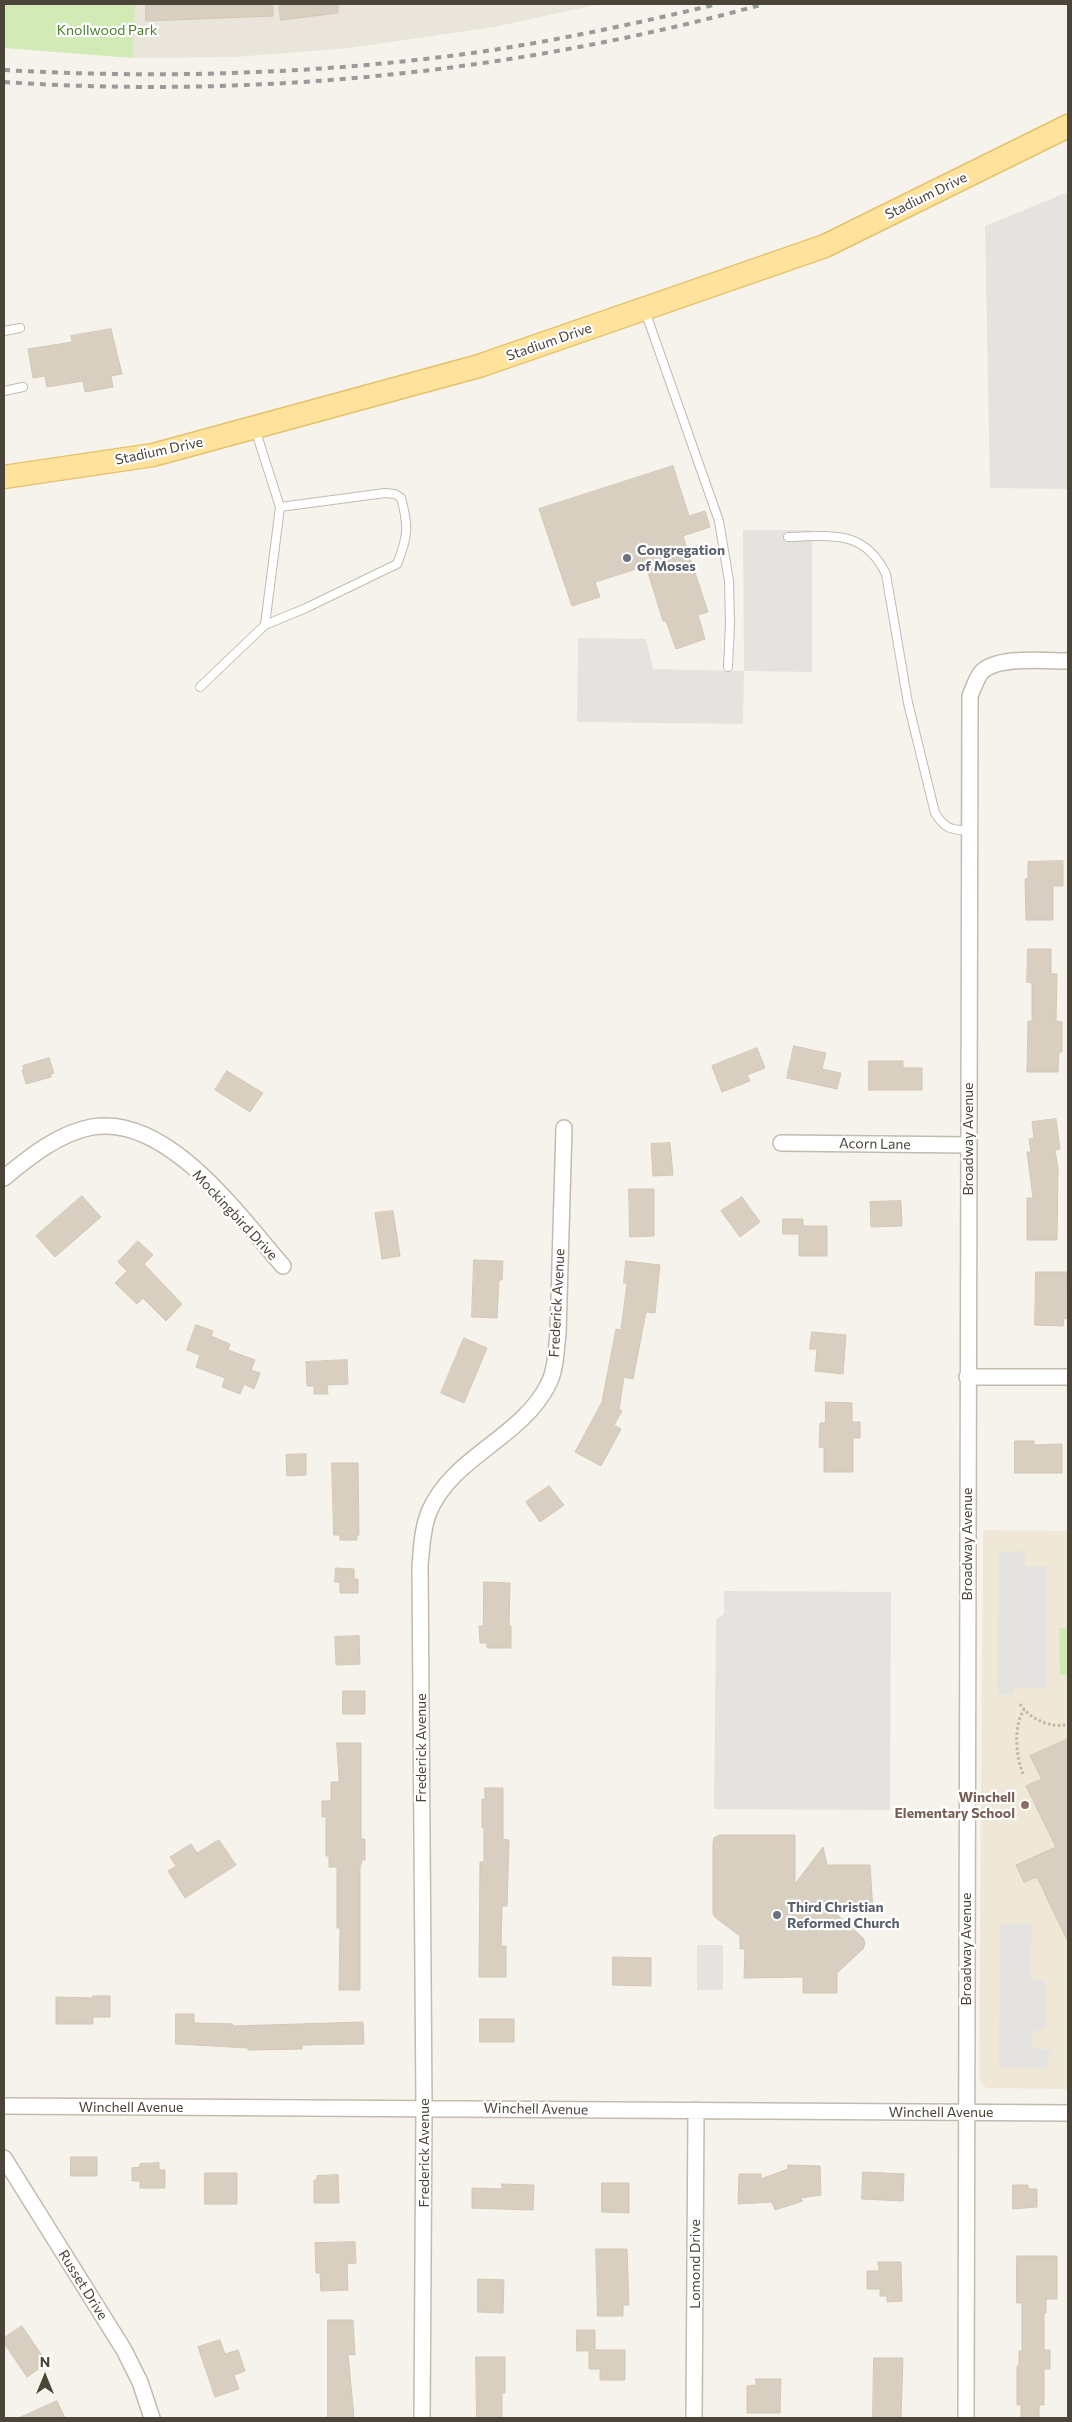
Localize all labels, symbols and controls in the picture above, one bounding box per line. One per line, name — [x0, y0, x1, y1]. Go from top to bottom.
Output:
park label: Knollwood Park — [57, 22, 157, 38]
street label: Stadium Drive — [882, 169, 970, 223]
street label: Stadium Drive — [504, 320, 594, 364]
street label: Stadium Drive — [114, 433, 204, 469]
place label: Congregation of Moses — [637, 542, 725, 574]
marker: Congregation of Moses — [621, 552, 633, 564]
street label: Broadway Avenue — [960, 1083, 976, 1195]
street label: Acorn Lane — [839, 1135, 911, 1153]
street label: Mockingbird Drive — [189, 1166, 281, 1264]
street label: Frederick Avenue — [546, 1248, 568, 1358]
street label: Broadway Avenue — [959, 1488, 975, 1600]
street label: Frederick Avenue — [413, 1693, 429, 1803]
place label: Winchell Elementary School — [895, 1789, 1015, 1821]
marker: Winchell Elementary School — [1019, 1799, 1031, 1811]
street label: Broadway Avenue — [958, 1893, 974, 2005]
place label: Third Christian Reformed Church — [787, 1899, 900, 1931]
marker: Third Christian Reformed Church — [771, 1909, 783, 1921]
street label: Frederick Avenue — [416, 2098, 432, 2208]
street label: Winchell Avenue — [79, 2099, 183, 2115]
street label: Winchell Avenue — [484, 2100, 588, 2118]
street label: Winchell Avenue — [889, 2104, 993, 2120]
street label: Lomond Drive — [687, 2219, 703, 2309]
street label: Russet Drive — [55, 2247, 111, 2323]
north arrow — [20, 2352, 70, 2402]
text: N — [40, 2353, 50, 2370]

